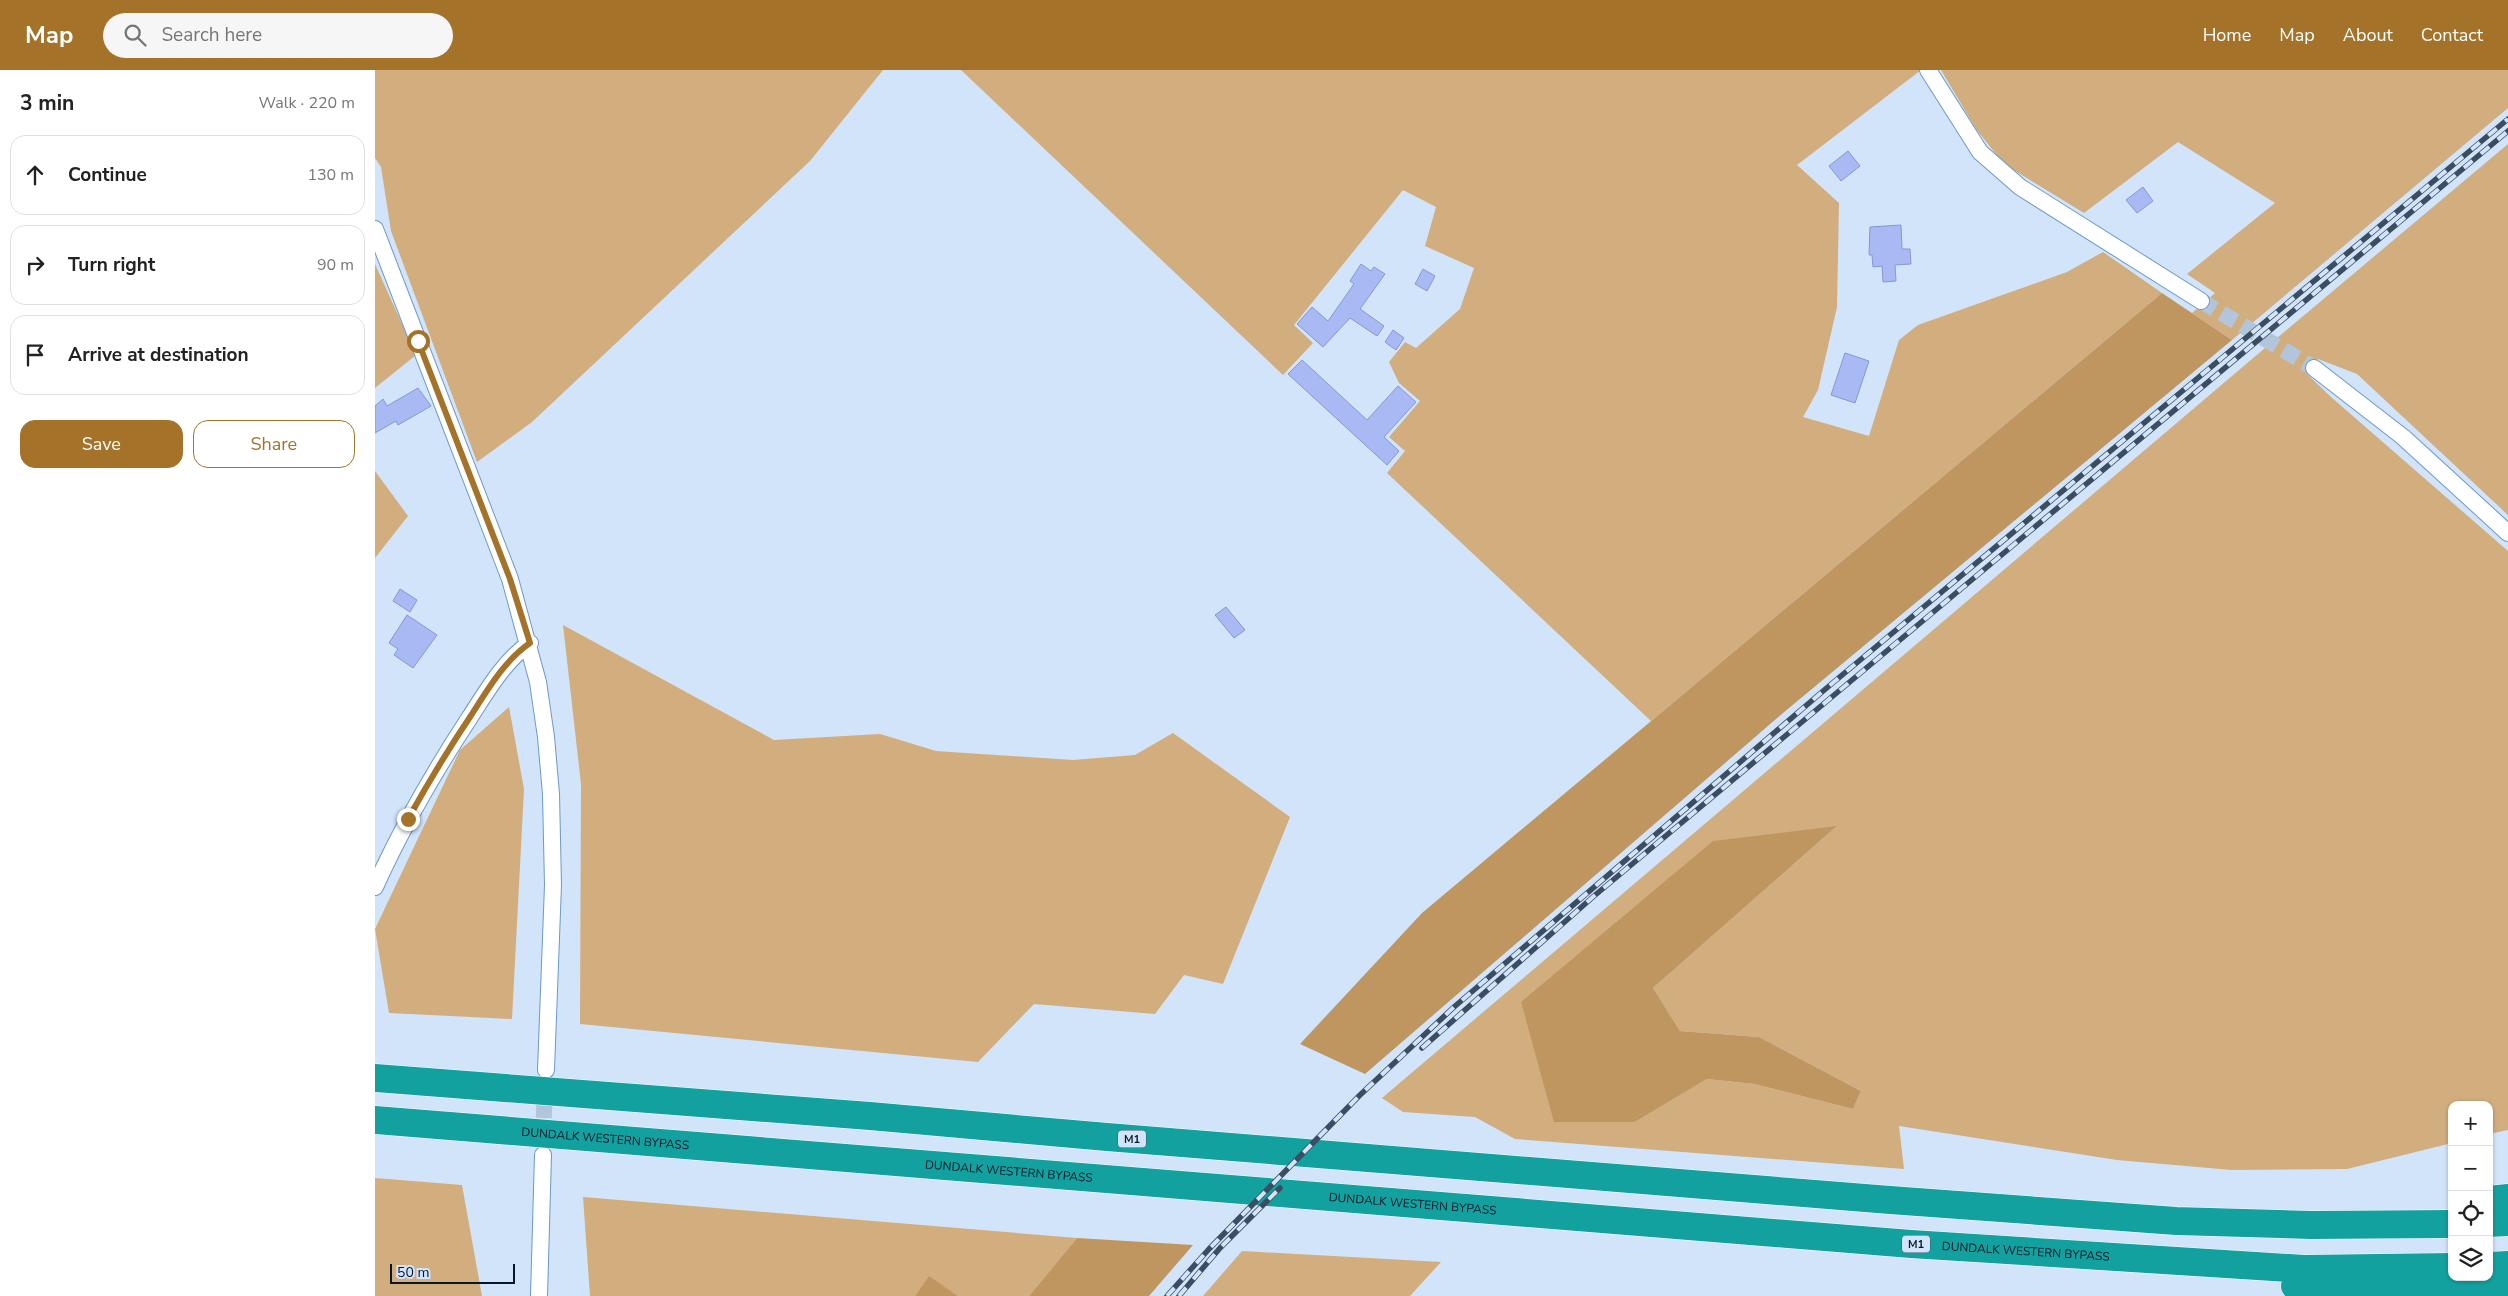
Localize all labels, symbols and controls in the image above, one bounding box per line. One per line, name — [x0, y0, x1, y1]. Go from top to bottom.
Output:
search box — [103, 13, 453, 58]
text: Map — [25, 19, 73, 51]
icon: search — [121, 21, 149, 49]
text: Search here — [161, 22, 262, 48]
text: Home — [2203, 23, 2251, 47]
text: Map — [2279, 23, 2315, 47]
text: About — [2343, 23, 2393, 47]
text: Contact — [2421, 23, 2483, 47]
text: 3 min — [20, 89, 74, 117]
text: Walk · 220 m — [259, 92, 355, 114]
icon: ahead — [21, 161, 49, 189]
text: Continue — [68, 162, 147, 188]
text: 130 m — [307, 164, 354, 186]
icon: right — [21, 251, 49, 279]
text: Turn right — [68, 252, 155, 278]
text: 90 m — [317, 254, 354, 276]
route start — [407, 330, 430, 353]
icon: arrive — [21, 341, 49, 369]
text: Arrive at destination — [68, 342, 249, 368]
button: Save — [20, 420, 183, 468]
button: Share — [193, 420, 355, 468]
route end — [397, 808, 420, 831]
map controls — [2448, 1101, 2493, 1281]
button: + — [2448, 1101, 2493, 1146]
street label: DUNDALK WESTERN BYPASS — [521, 1124, 690, 1153]
road number: M1 — [1118, 1130, 1146, 1148]
button: − — [2448, 1146, 2493, 1191]
street label: DUNDALK WESTERN BYPASS — [924, 1156, 1093, 1186]
street label: DUNDALK WESTERN BYPASS — [1328, 1189, 1497, 1219]
button: locate — [2448, 1191, 2493, 1236]
road number: M1 — [1902, 1236, 1930, 1252]
button: layers — [2448, 1236, 2493, 1281]
street label: DUNDALK WESTERN BYPASS — [1941, 1238, 2110, 1265]
scale bar — [390, 1261, 515, 1284]
text: 50 m — [397, 1263, 429, 1282]

